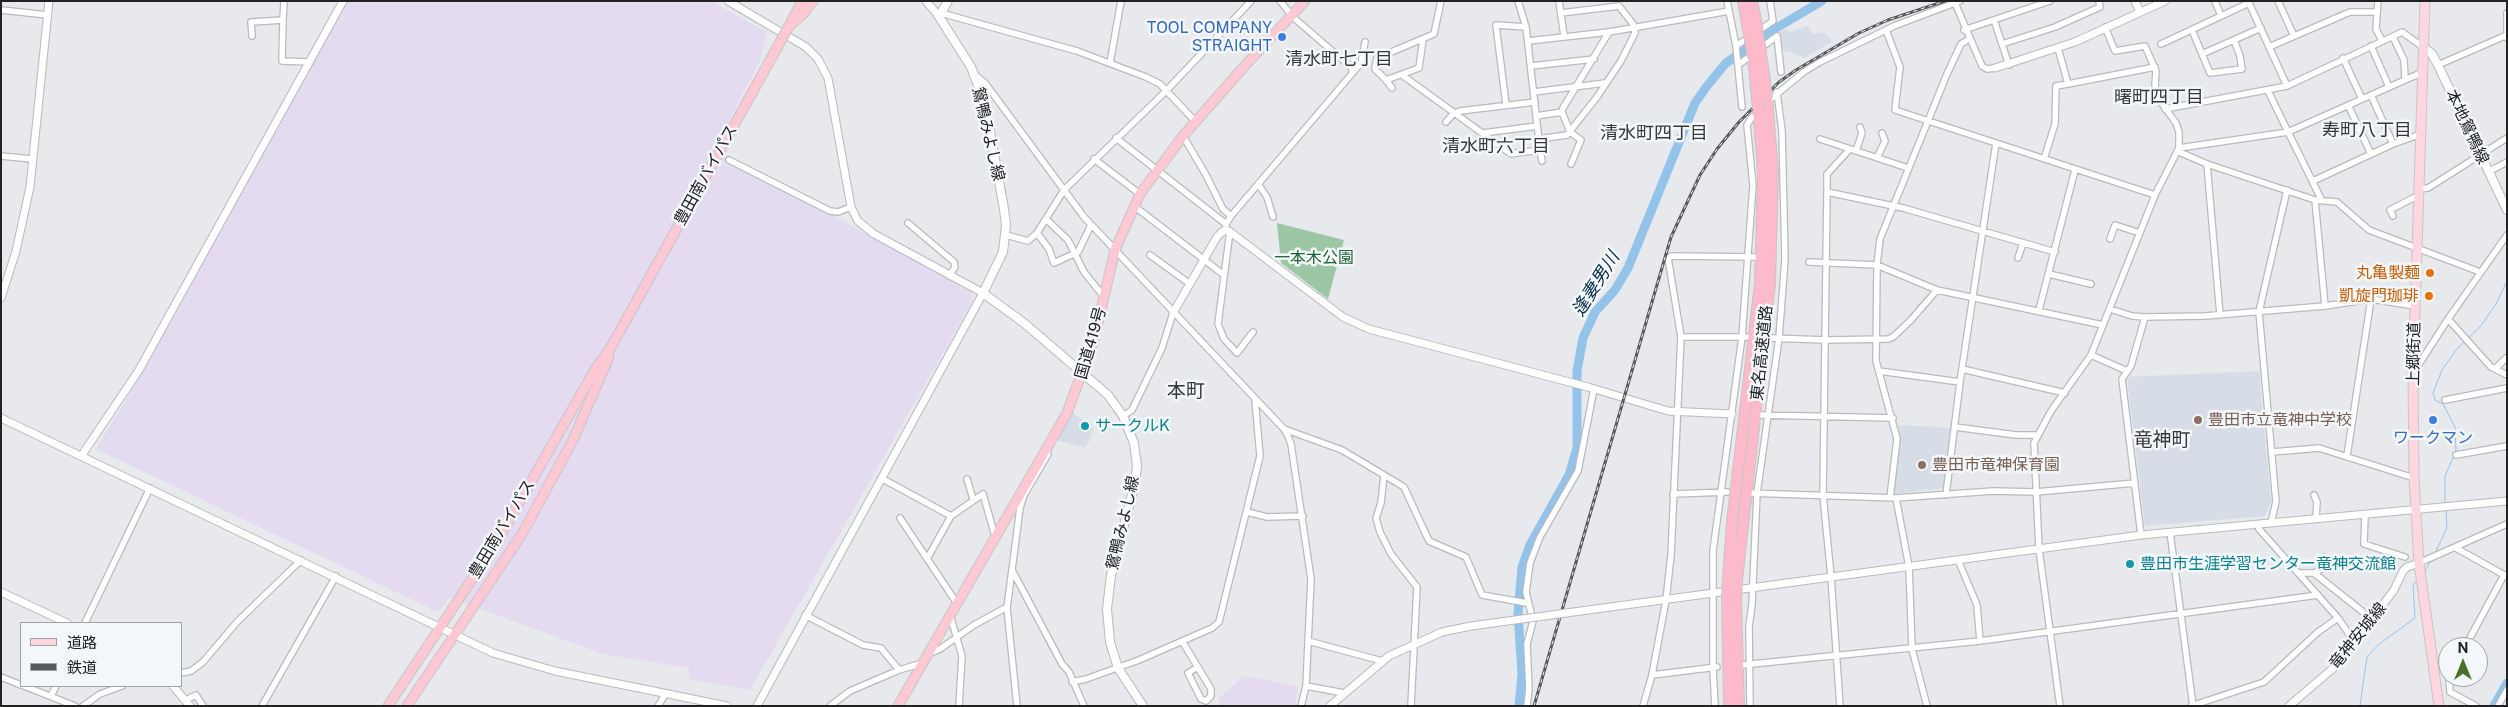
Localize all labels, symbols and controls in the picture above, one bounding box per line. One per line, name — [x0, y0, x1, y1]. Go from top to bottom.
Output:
place label: TOOL COMPANY STRAIGHT — [1147, 18, 1272, 56]
marker: TOOL COMPANY STRAIGHT — [1276, 31, 1288, 43]
district label: 清水町七丁目 — [1285, 48, 1393, 70]
street label: 鴛鴨みよし線 — [968, 85, 1008, 183]
district label: 曙町四丁目 — [2114, 86, 2204, 108]
street label: 本地鴛鴨線 — [2441, 87, 2493, 167]
district label: 寿町八丁目 — [2322, 119, 2412, 141]
street label: 豊田南バイパス — [670, 121, 742, 229]
district label: 清水町四丁目 — [1600, 122, 1708, 144]
district label: 清水町六丁目 — [1442, 135, 1550, 157]
park label: 一本木公園 — [1274, 248, 1354, 268]
water label: 逢妻男川 — [1568, 248, 1624, 320]
place label: 丸亀製麺 — [2356, 263, 2420, 283]
marker: 丸亀製麺 — [2424, 267, 2436, 279]
place label: 凱旋門珈琲 — [2339, 286, 2419, 306]
marker: 凱旋門珈琲 — [2423, 290, 2435, 302]
street label: 東名高速道路 — [1747, 304, 1777, 402]
street label: 国道419号 — [1071, 305, 1111, 381]
street label: 上郷街道 — [2404, 322, 2424, 386]
district label: 本町 — [1167, 380, 1205, 402]
place label: 豊田市立竜神中学校 — [2208, 410, 2352, 430]
marker: 豊田市立竜神中学校 — [2192, 414, 2204, 426]
marker: ワークマン — [2427, 414, 2439, 426]
place label: サークルK — [1095, 416, 1170, 436]
marker: サークルK — [1079, 420, 1091, 432]
place label: ワークマン — [2393, 428, 2473, 448]
district label: 竜神町 — [2134, 429, 2190, 451]
place label: 豊田市竜神保育園 — [1932, 455, 2060, 475]
marker: 豊田市竜神保育園 — [1916, 459, 1928, 471]
street label: 鴛鴨みよし線 — [1103, 474, 1143, 572]
street label: 豊田南バイパス — [465, 476, 539, 582]
place label: 豊田市生涯学習センター竜神交流館 — [2140, 554, 2396, 574]
marker: 豊田市生涯学習センター竜神交流館 — [2124, 558, 2136, 570]
street label: 竜神安城線 — [2325, 599, 2391, 673]
legend — [20, 622, 182, 687]
text: 道路 — [67, 634, 97, 651]
north arrow — [2438, 637, 2488, 687]
text: N — [2458, 640, 2468, 656]
text: 鉄道 — [67, 659, 97, 676]

